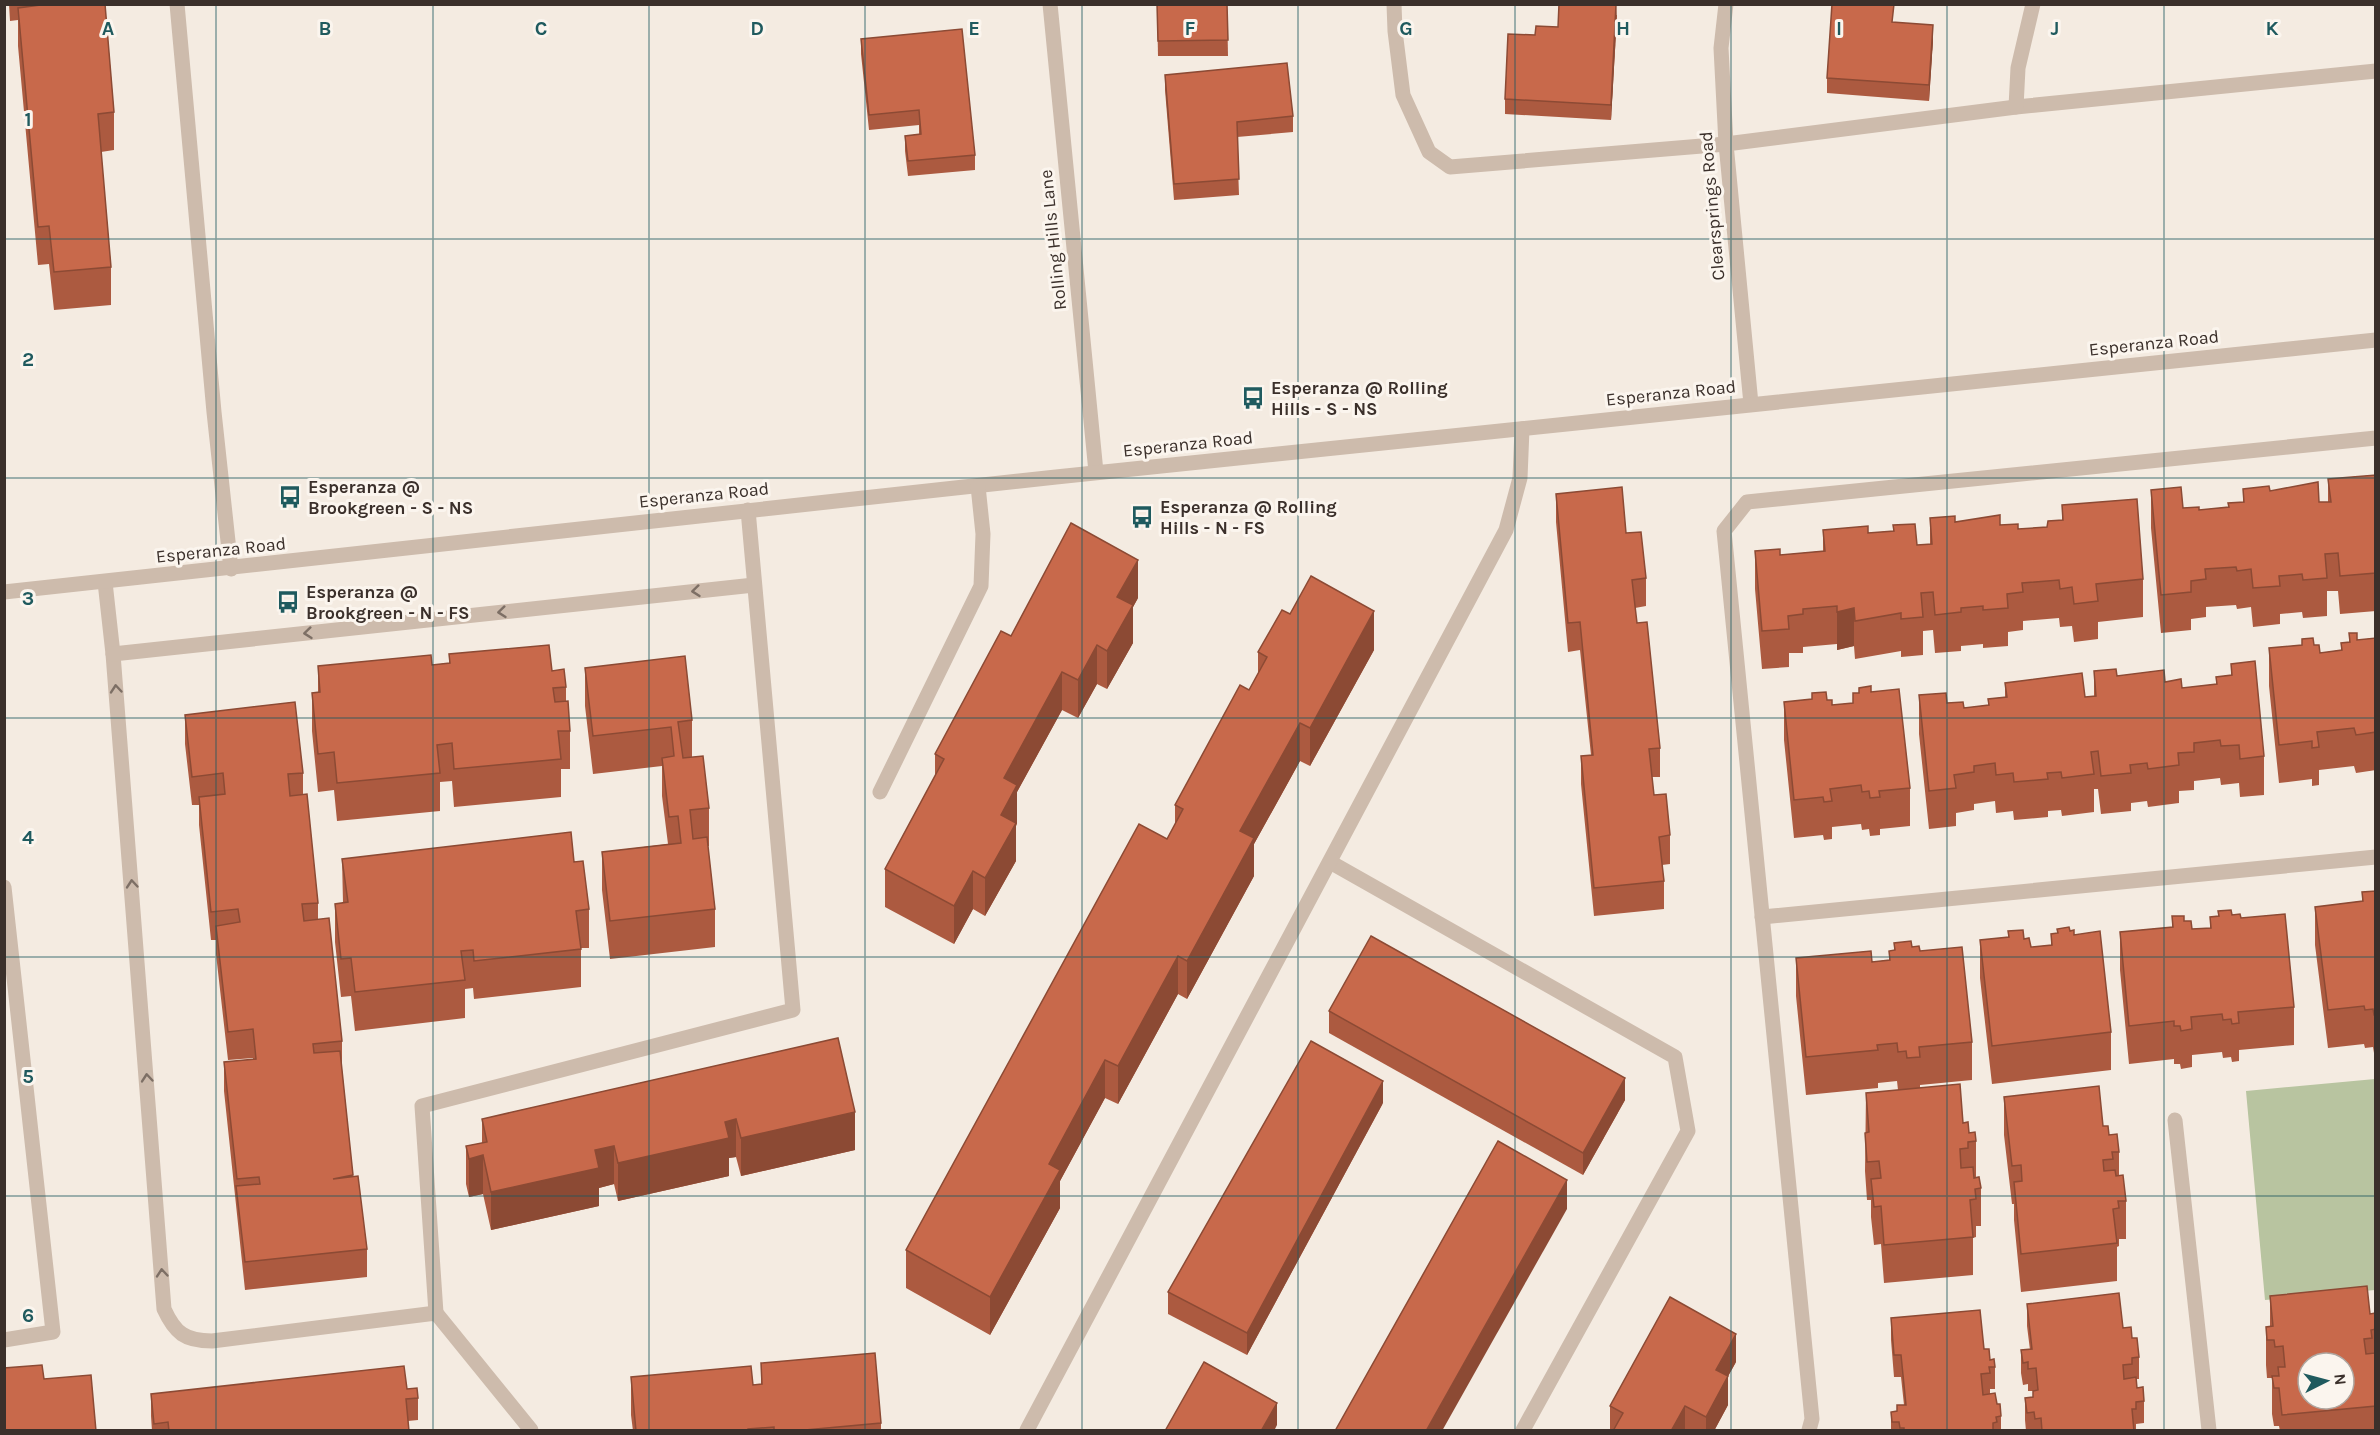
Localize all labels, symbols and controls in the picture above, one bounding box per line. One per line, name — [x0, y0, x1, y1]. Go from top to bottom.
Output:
text: A — [102, 17, 115, 40]
text: B — [319, 17, 331, 40]
text: C — [535, 17, 547, 40]
text: D — [750, 17, 764, 40]
text: E — [968, 17, 980, 40]
text: F — [1185, 17, 1196, 40]
text: G — [1399, 17, 1413, 40]
text: H — [1616, 17, 1630, 40]
text: I — [1836, 17, 1842, 40]
text: J — [2051, 17, 2059, 40]
text: K — [2265, 17, 2279, 40]
text: 1 — [24, 108, 32, 131]
street label: Clearsprings Road — [1695, 130, 1729, 282]
street label: Rolling Hills Lane — [1035, 169, 1071, 311]
street label: Esperanza Road — [2088, 325, 2220, 361]
text: 2 — [22, 348, 34, 371]
street label: Esperanza Road — [1605, 375, 1737, 411]
place label: Esperanza @ Rolling Hills - S - NS — [1271, 377, 1448, 420]
bus stop icon: Esperanza @ Rolling Hills - S - NS — [1240, 385, 1266, 411]
street label: Esperanza Road — [1122, 426, 1254, 462]
place label: Esperanza @ Brookgreen - S - NS — [308, 476, 473, 519]
street label: Esperanza Road — [638, 477, 770, 513]
bus stop icon: Esperanza @ Brookgreen - S - NS — [277, 484, 303, 510]
place label: Esperanza @ Rolling Hills - N - FS — [1160, 496, 1337, 539]
bus stop icon: Esperanza @ Rolling Hills - N - FS — [1129, 504, 1155, 530]
street label: Esperanza Road — [155, 532, 287, 568]
place label: Esperanza @ Brookgreen - N - FS — [306, 581, 469, 624]
one-way arrow — [692, 584, 701, 597]
text: 3 — [22, 587, 34, 610]
bus stop icon: Esperanza @ Brookgreen - N - FS — [275, 589, 301, 615]
one-way arrow — [498, 605, 507, 618]
one-way arrow — [304, 626, 313, 639]
one-way arrow — [110, 685, 123, 694]
text: 4 — [22, 826, 34, 849]
one-way arrow — [125, 879, 138, 888]
text: 5 — [22, 1065, 34, 1088]
one-way arrow — [141, 1074, 154, 1083]
one-way arrow — [156, 1268, 169, 1277]
text: 6 — [22, 1304, 34, 1327]
north arrow — [2296, 1351, 2356, 1411]
text: N — [2330, 1373, 2350, 1386]

